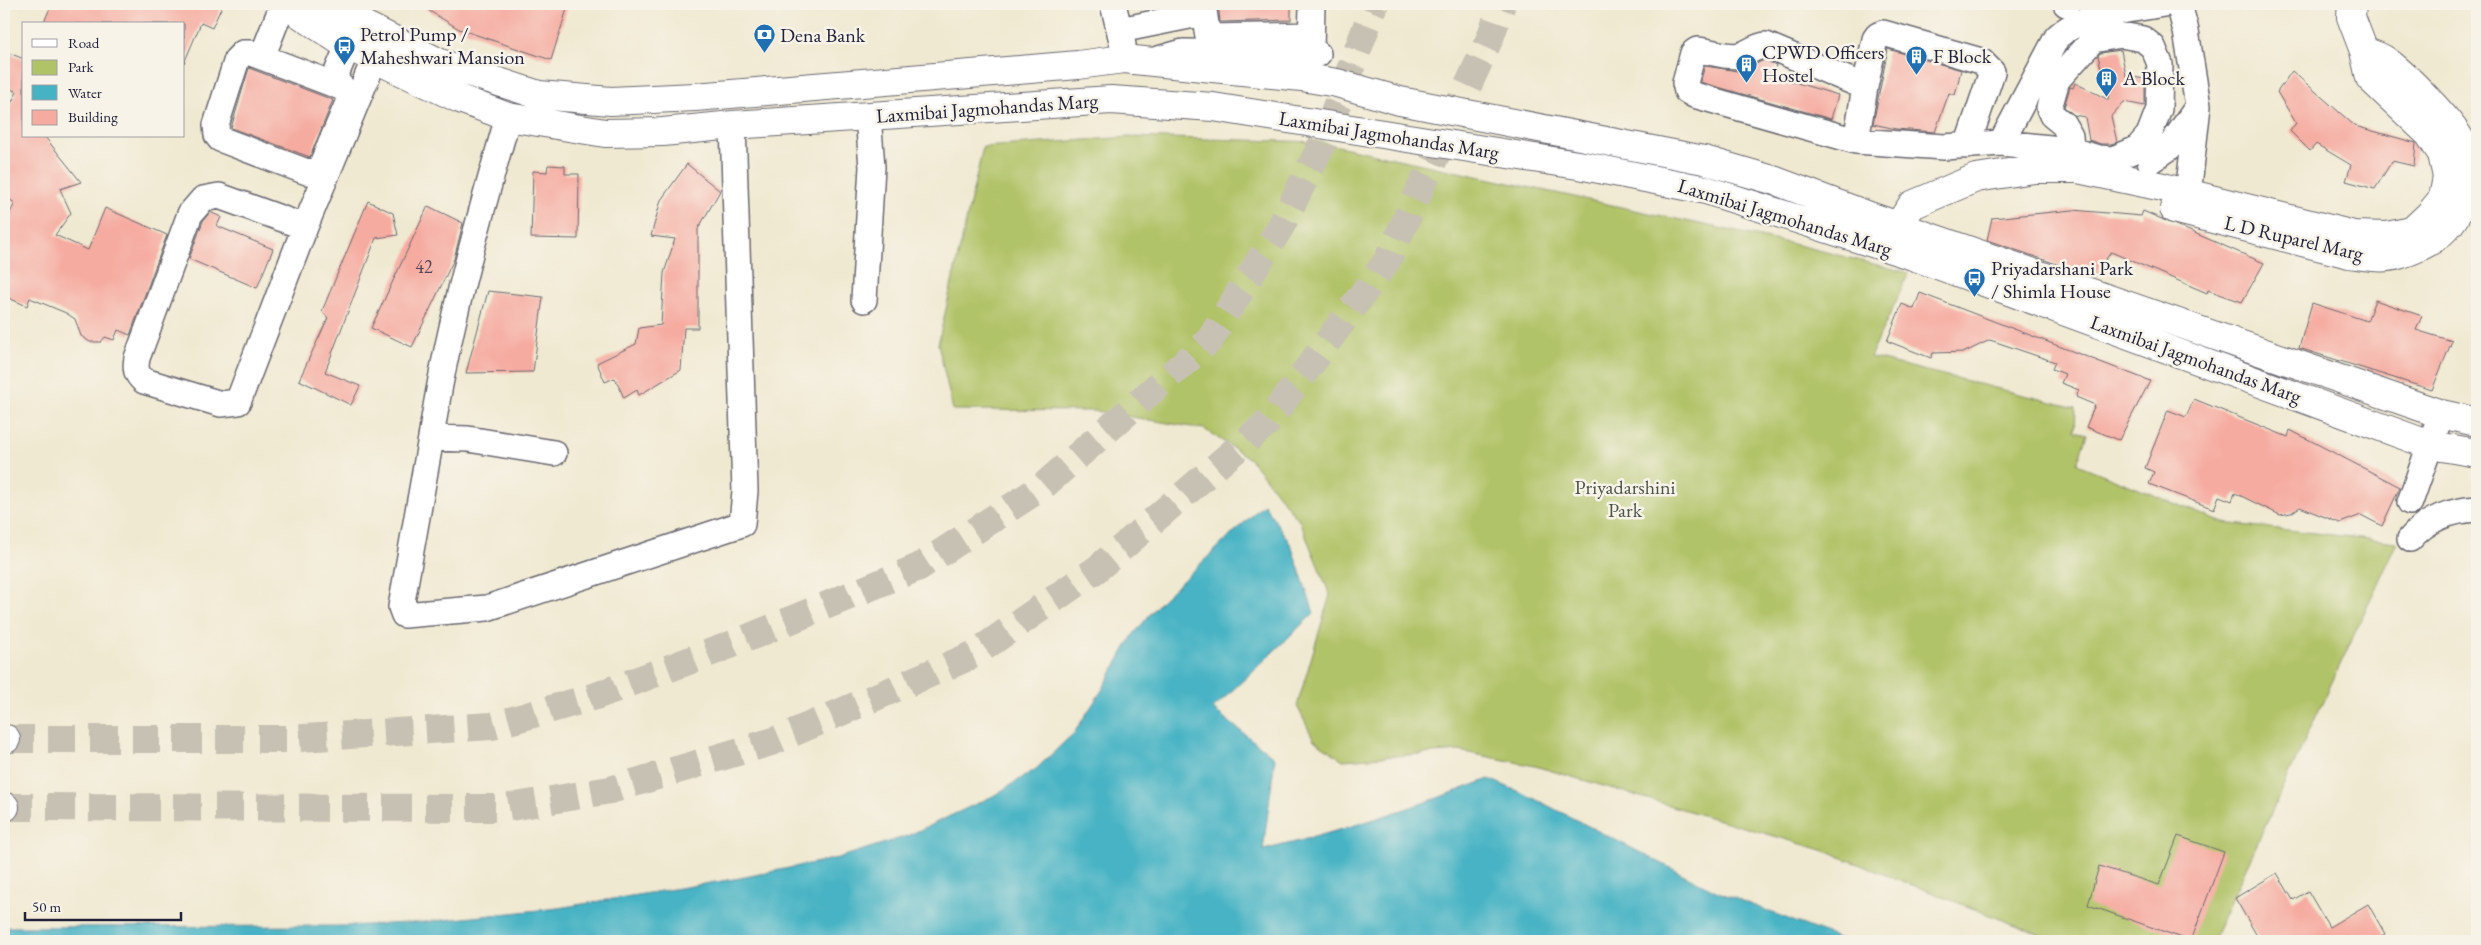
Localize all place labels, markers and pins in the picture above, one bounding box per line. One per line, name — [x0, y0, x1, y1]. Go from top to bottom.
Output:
place label: Petrol Pump / Maheshwari Mansion — [360, 21, 525, 70]
place label: Dena Bank — [780, 22, 866, 48]
bank icon: Dena Bank — [752, 23, 776, 54]
bus stop icon: Petrol Pump / Maheshwari Mansion — [332, 34, 356, 65]
place label: CPWD Officers Hostel — [1762, 39, 1884, 88]
place label: F Block — [1933, 43, 1992, 69]
building icon: F Block — [1905, 44, 1929, 75]
building icon: CPWD Officers Hostel — [1734, 52, 1758, 83]
place label: A Block — [2122, 65, 2185, 91]
building icon: A Block — [2095, 66, 2119, 97]
place label: Priyadarshani Park / Shimla House — [1991, 255, 2134, 304]
bus stop icon: Priyadarshani Park / Shimla House — [1963, 267, 1987, 298]

